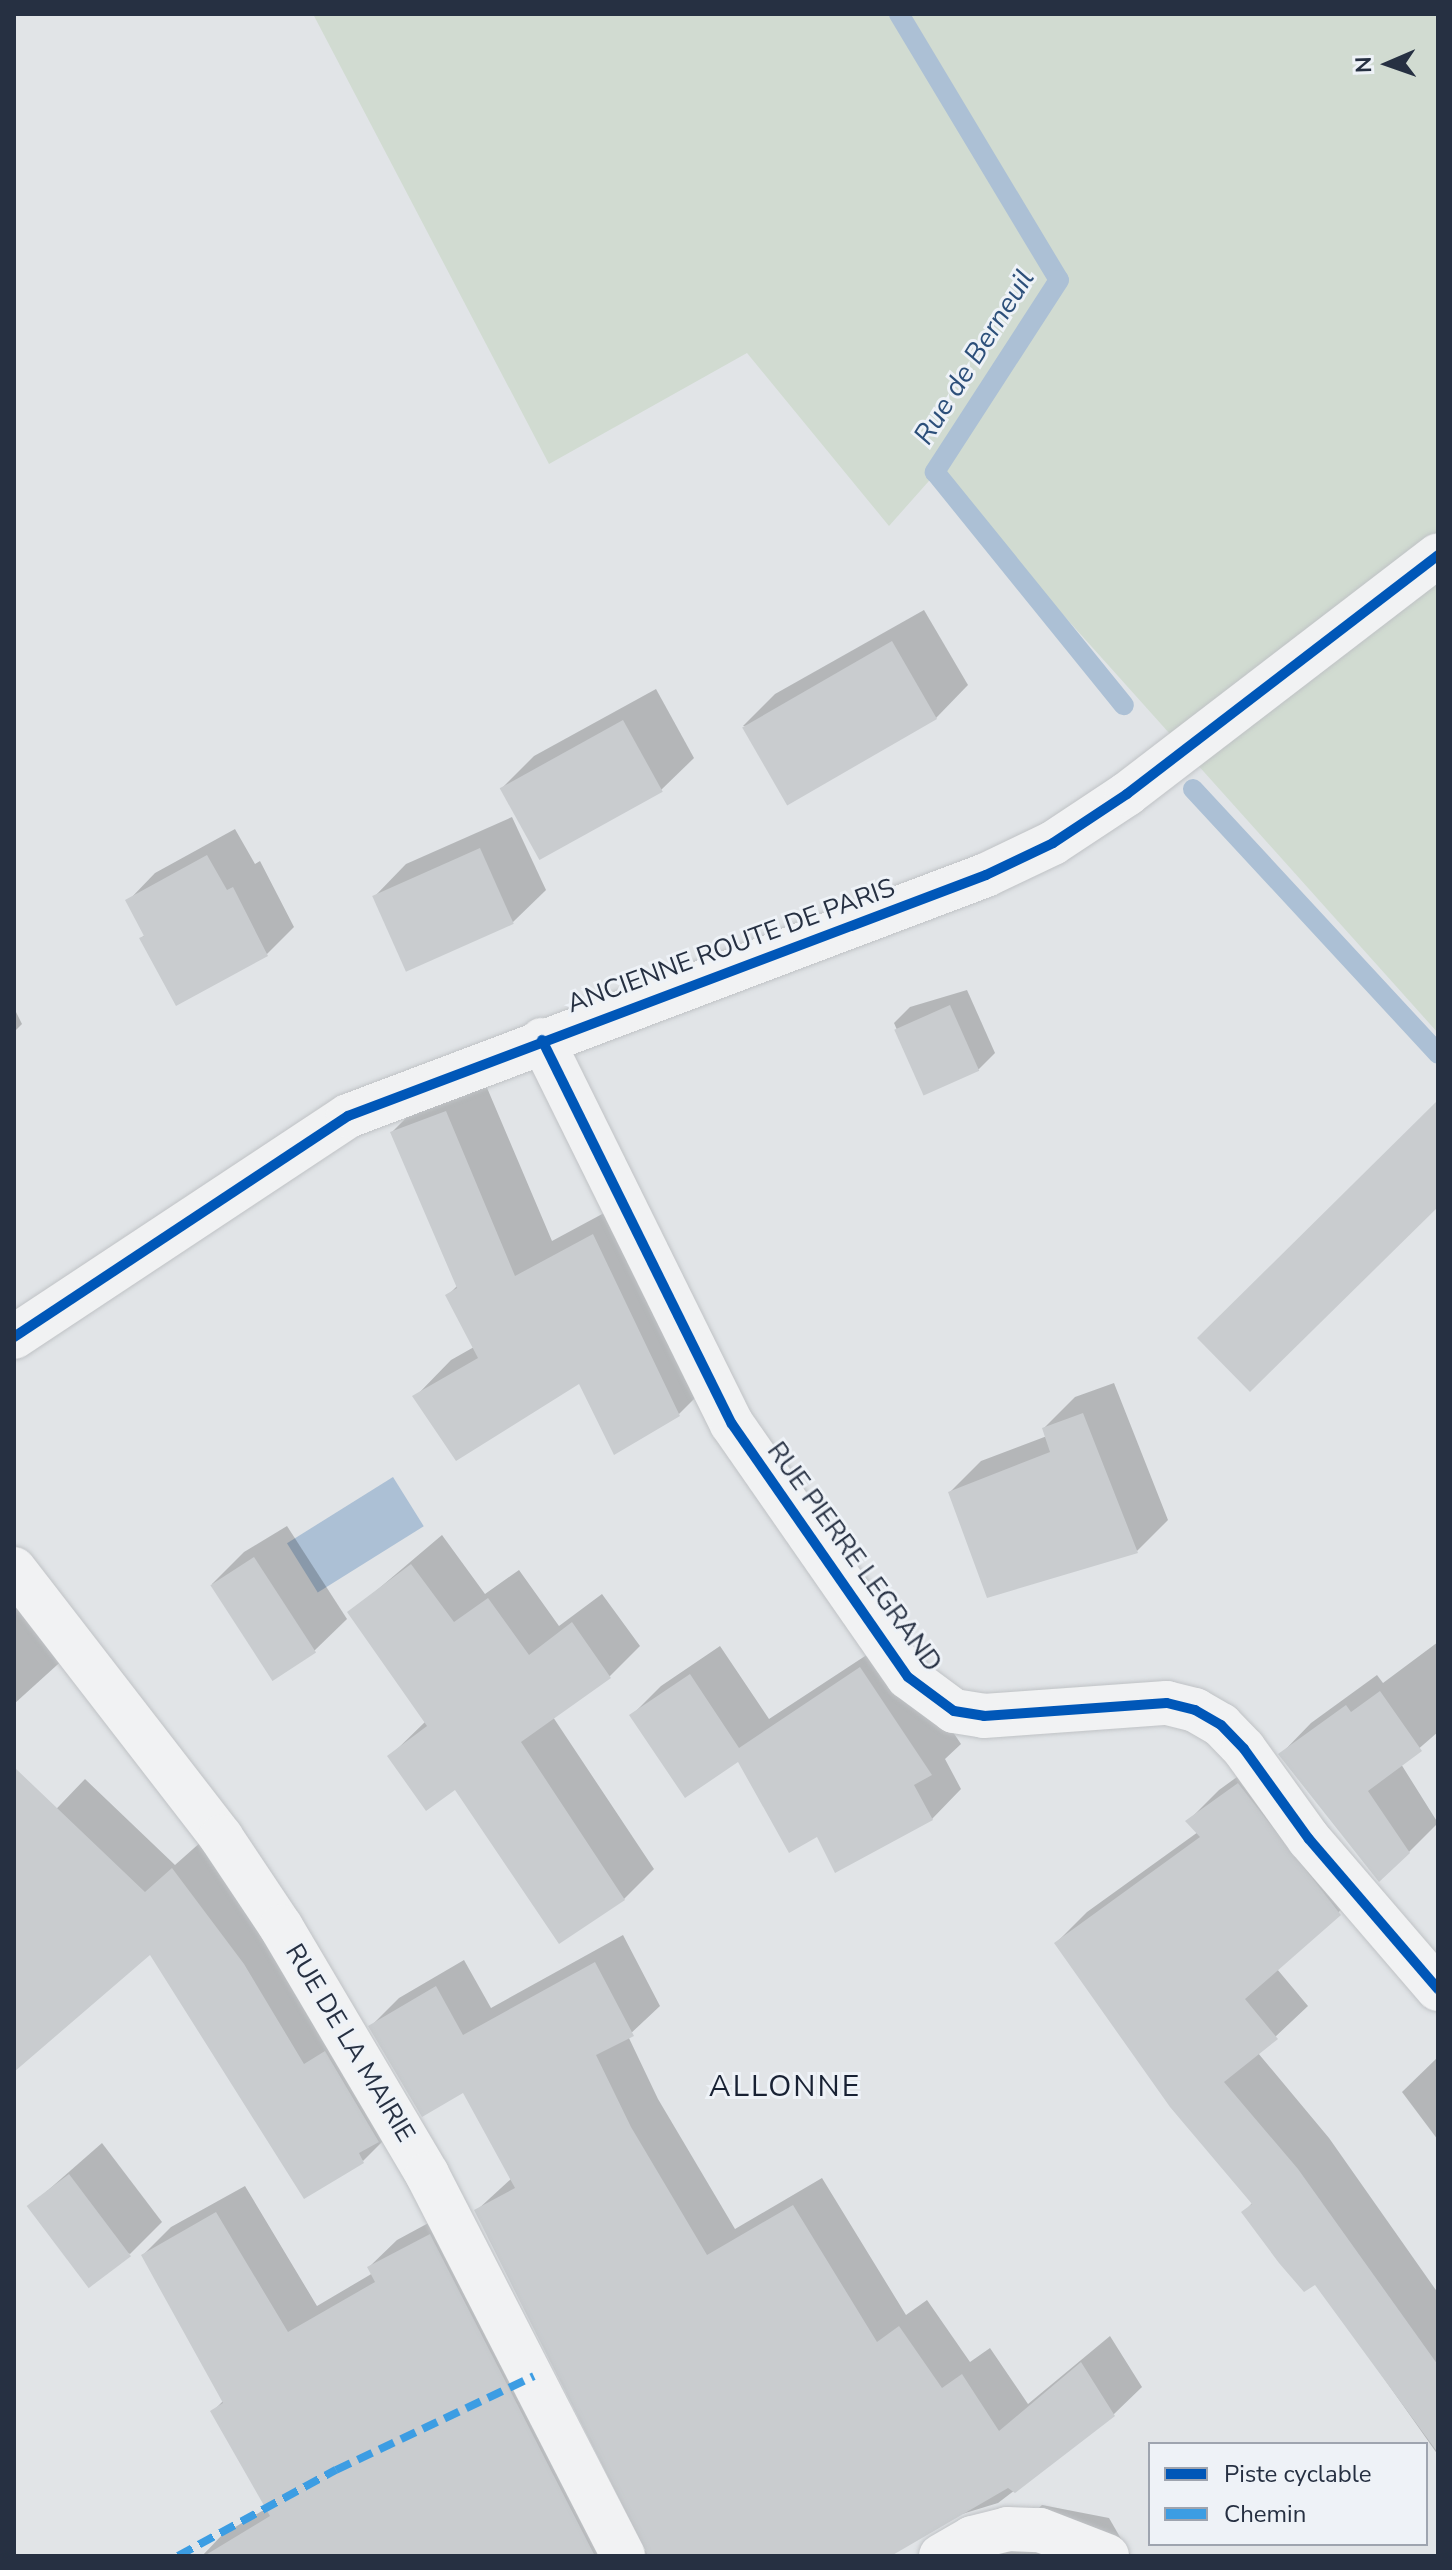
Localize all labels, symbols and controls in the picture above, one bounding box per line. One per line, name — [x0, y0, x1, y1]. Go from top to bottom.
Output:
north arrow — [1348, 24, 1428, 104]
text: N — [1349, 56, 1379, 74]
water label: Rue de Berneuil — [907, 263, 1041, 451]
street label: ANCIENNE ROUTE DE PARIS — [563, 872, 899, 1020]
street label: RUE PIERRE LEGRAND — [760, 1436, 948, 1678]
street label: RUE DE LA MAIRIE — [279, 1938, 421, 2148]
district label: ALLONNE — [709, 2069, 861, 2105]
legend — [1148, 2442, 1428, 2546]
text: Piste cyclable — [1224, 2458, 1371, 2490]
text: Chemin — [1224, 2498, 1306, 2530]

